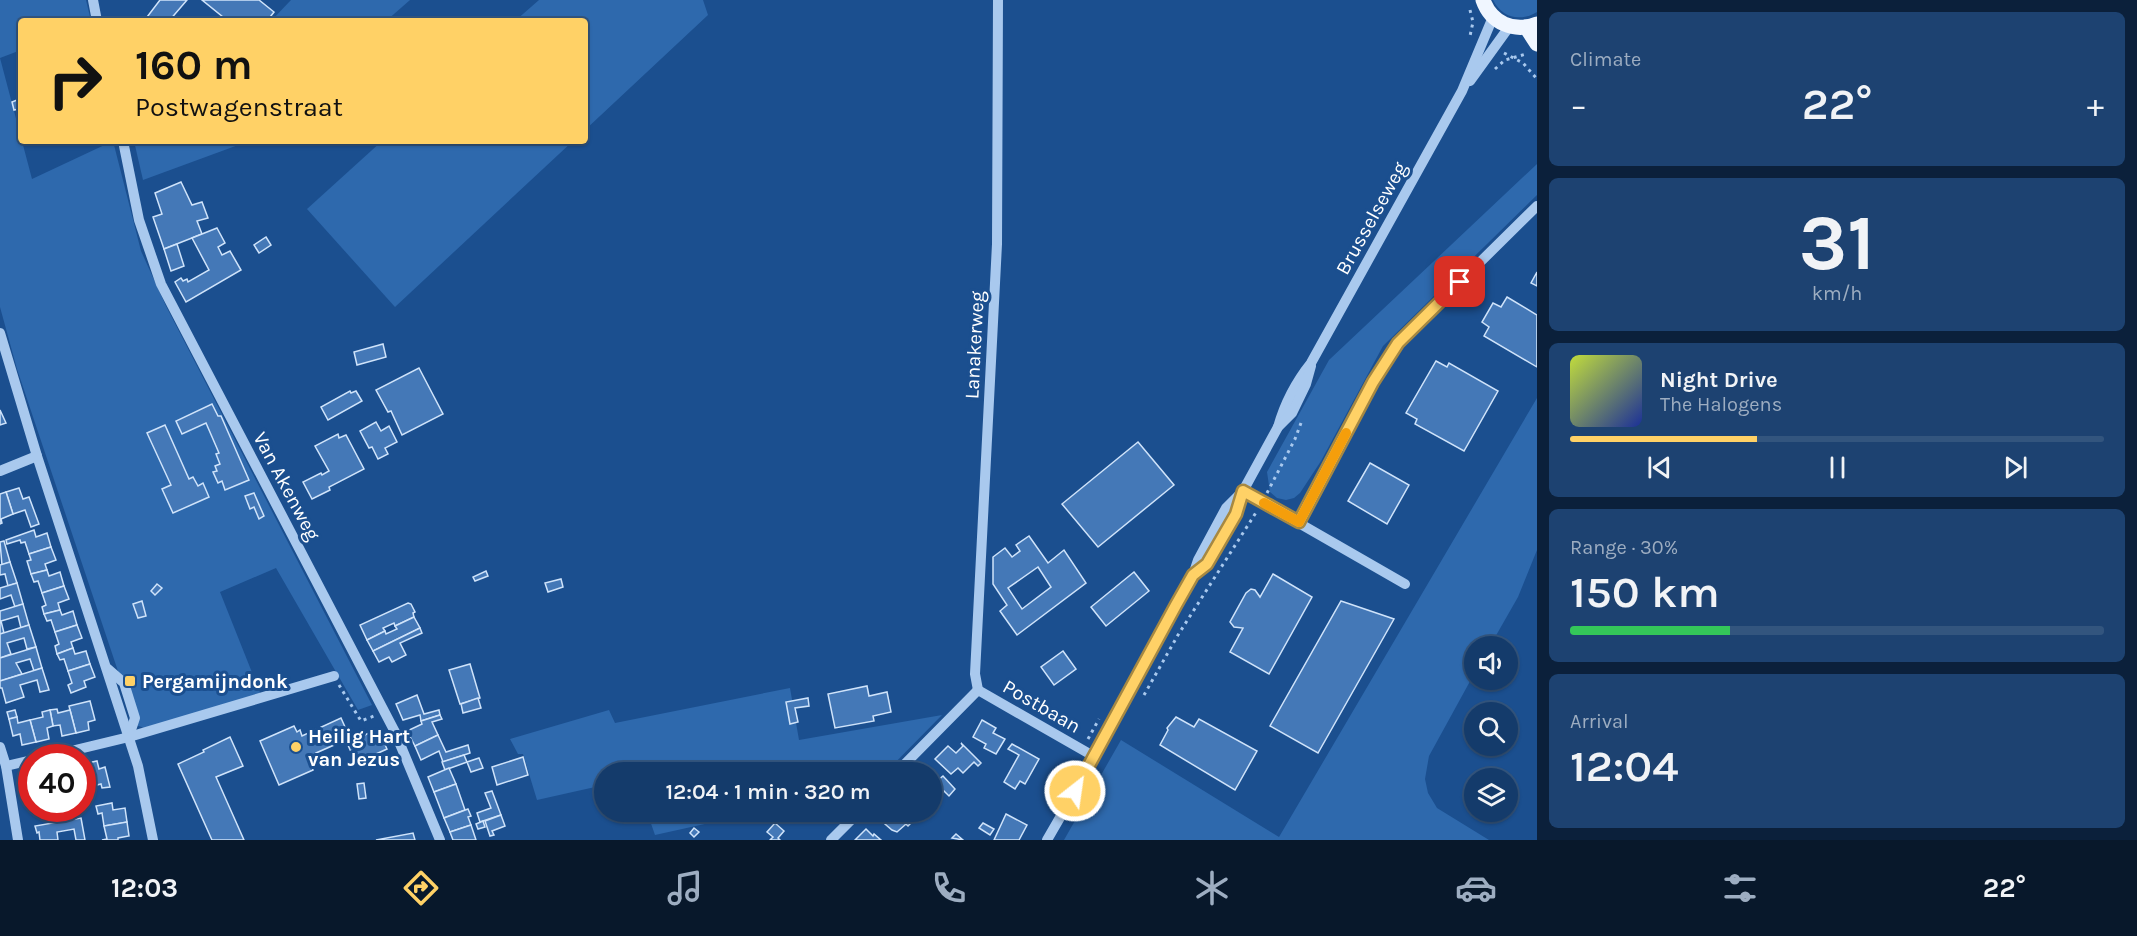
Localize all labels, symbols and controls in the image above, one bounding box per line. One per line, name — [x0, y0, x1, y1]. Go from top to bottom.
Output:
text: 160 m — [135, 40, 253, 90]
icon: right — [36, 42, 114, 120]
text: Climate — [1570, 48, 1641, 71]
text: 22° — [1802, 78, 1872, 130]
text: − — [1570, 86, 1587, 124]
text: + — [2087, 86, 2104, 124]
text: Postwagenstraat — [135, 91, 343, 123]
street label: Brusselseweg — [1331, 158, 1412, 279]
text: 31 — [1799, 197, 1875, 289]
pin — [1434, 256, 1485, 307]
icon: arrive — [1443, 265, 1476, 298]
text: km/h — [1812, 282, 1862, 305]
street label: Lanakerweg — [960, 290, 989, 400]
text: Night Drive — [1660, 367, 1778, 393]
text: The Halogens — [1660, 393, 1782, 416]
street label: Van Akenweg — [248, 428, 325, 544]
icon: previous — [1643, 451, 1676, 484]
icon: pause — [1821, 451, 1854, 484]
icon: next — [1999, 451, 2032, 484]
text: Range · 30% — [1570, 536, 1678, 559]
text: 150 km — [1570, 566, 1720, 618]
map controls — [1464, 636, 1518, 822]
button: sound — [1464, 636, 1518, 690]
place label: Pergamijndonk — [142, 670, 288, 693]
marker: Pergamijndonk — [123, 674, 137, 688]
street label: Postbaan — [999, 675, 1085, 738]
button: search — [1464, 702, 1518, 756]
text: Arrival — [1570, 710, 1629, 733]
place label: Heilig Hart van Jezus — [308, 725, 410, 771]
marker: Heilig Hart van Jezus — [289, 740, 303, 754]
text: 12:04 — [1570, 740, 1679, 792]
speed limit sign: 40 — [18, 744, 96, 822]
position arrow — [1043, 759, 1107, 823]
button: layers — [1464, 768, 1518, 822]
text: 12:04 · 1 min · 320 m — [665, 779, 871, 805]
icon: directions — [400, 867, 442, 909]
icon: music — [664, 867, 706, 909]
icon: phone — [928, 867, 970, 909]
icon: climate — [1191, 867, 1233, 909]
icon: car — [1455, 867, 1497, 909]
icon: filters — [1719, 867, 1761, 909]
text: 12:03 — [111, 872, 178, 904]
text: 22° — [1983, 872, 2026, 904]

